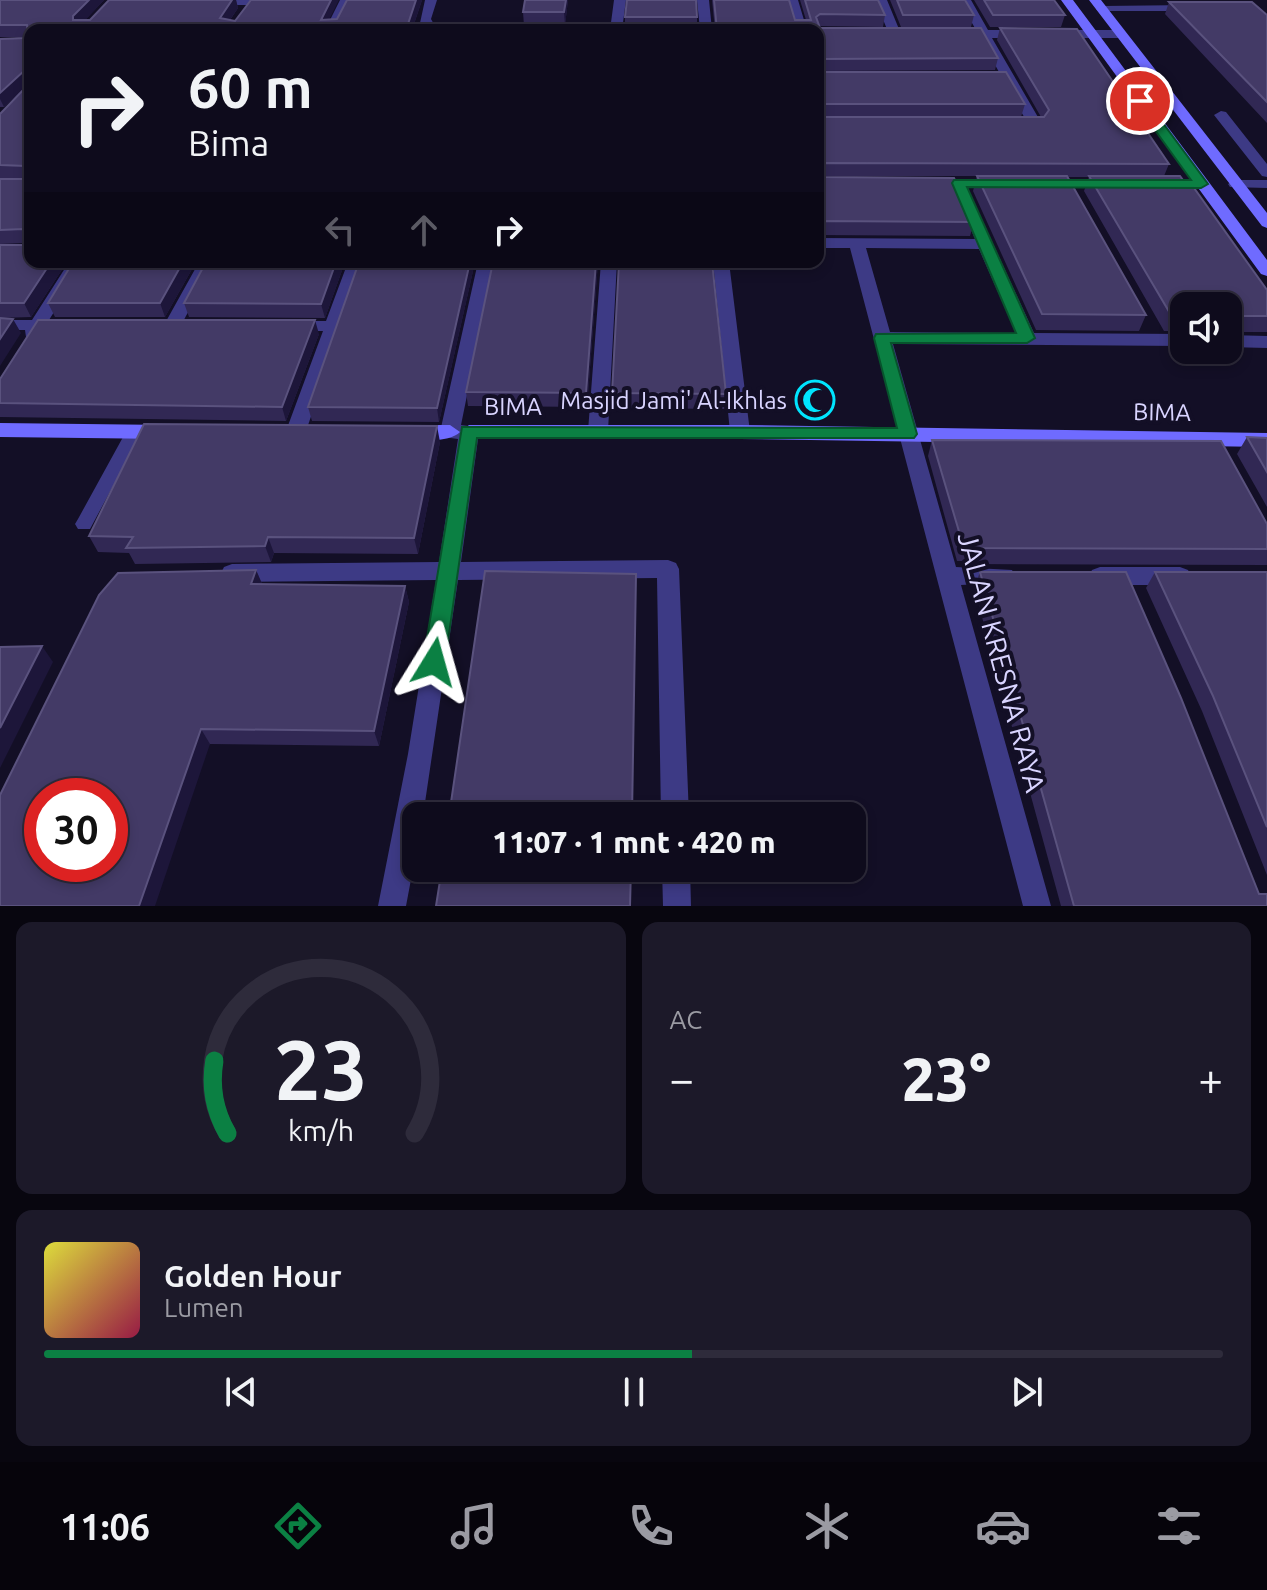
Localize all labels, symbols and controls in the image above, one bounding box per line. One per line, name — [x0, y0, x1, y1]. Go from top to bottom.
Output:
icon: right — [56, 56, 160, 160]
text: 60 m — [188, 56, 313, 119]
pin — [1106, 67, 1174, 135]
icon: arrive — [1118, 79, 1162, 123]
text: Bima — [188, 122, 269, 163]
icon: left — [318, 208, 362, 252]
icon: ahead — [402, 208, 446, 252]
icon: right — [486, 208, 530, 252]
map controls — [1170, 292, 1242, 364]
button: sound — [1170, 292, 1242, 364]
mosque icon: Masjid Jami' Al-Ikhlas — [794, 379, 836, 421]
place label: Masjid Jami' Al-Ikhlas — [560, 387, 787, 414]
street label: BIMA — [484, 393, 542, 420]
street label: BIMA — [1133, 398, 1192, 426]
street label: JALAN KRESNA RAYA — [952, 529, 1052, 795]
position arrow — [392, 620, 476, 704]
speed limit sign: 30 — [24, 778, 128, 882]
text: 11:07 · 1 mnt · 420 m — [492, 825, 776, 859]
text: AC — [670, 1005, 702, 1034]
text: 23 — [274, 1022, 368, 1116]
text: 23° — [902, 1045, 991, 1112]
text: − — [670, 1054, 694, 1103]
text: + — [1198, 1054, 1223, 1103]
text: km/h — [288, 1114, 354, 1146]
text: Golden Hour — [164, 1259, 342, 1293]
text: Lumen — [164, 1293, 244, 1322]
icon: previous — [219, 1370, 263, 1414]
icon: pause — [612, 1370, 656, 1414]
icon: next — [1005, 1370, 1049, 1414]
icon: directions — [270, 1498, 326, 1554]
icon: music — [446, 1498, 502, 1554]
icon: phone — [623, 1498, 679, 1554]
icon: climate — [799, 1498, 855, 1554]
icon: car — [975, 1498, 1031, 1554]
icon: filters — [1151, 1498, 1207, 1554]
text: 11:06 — [60, 1506, 150, 1547]

